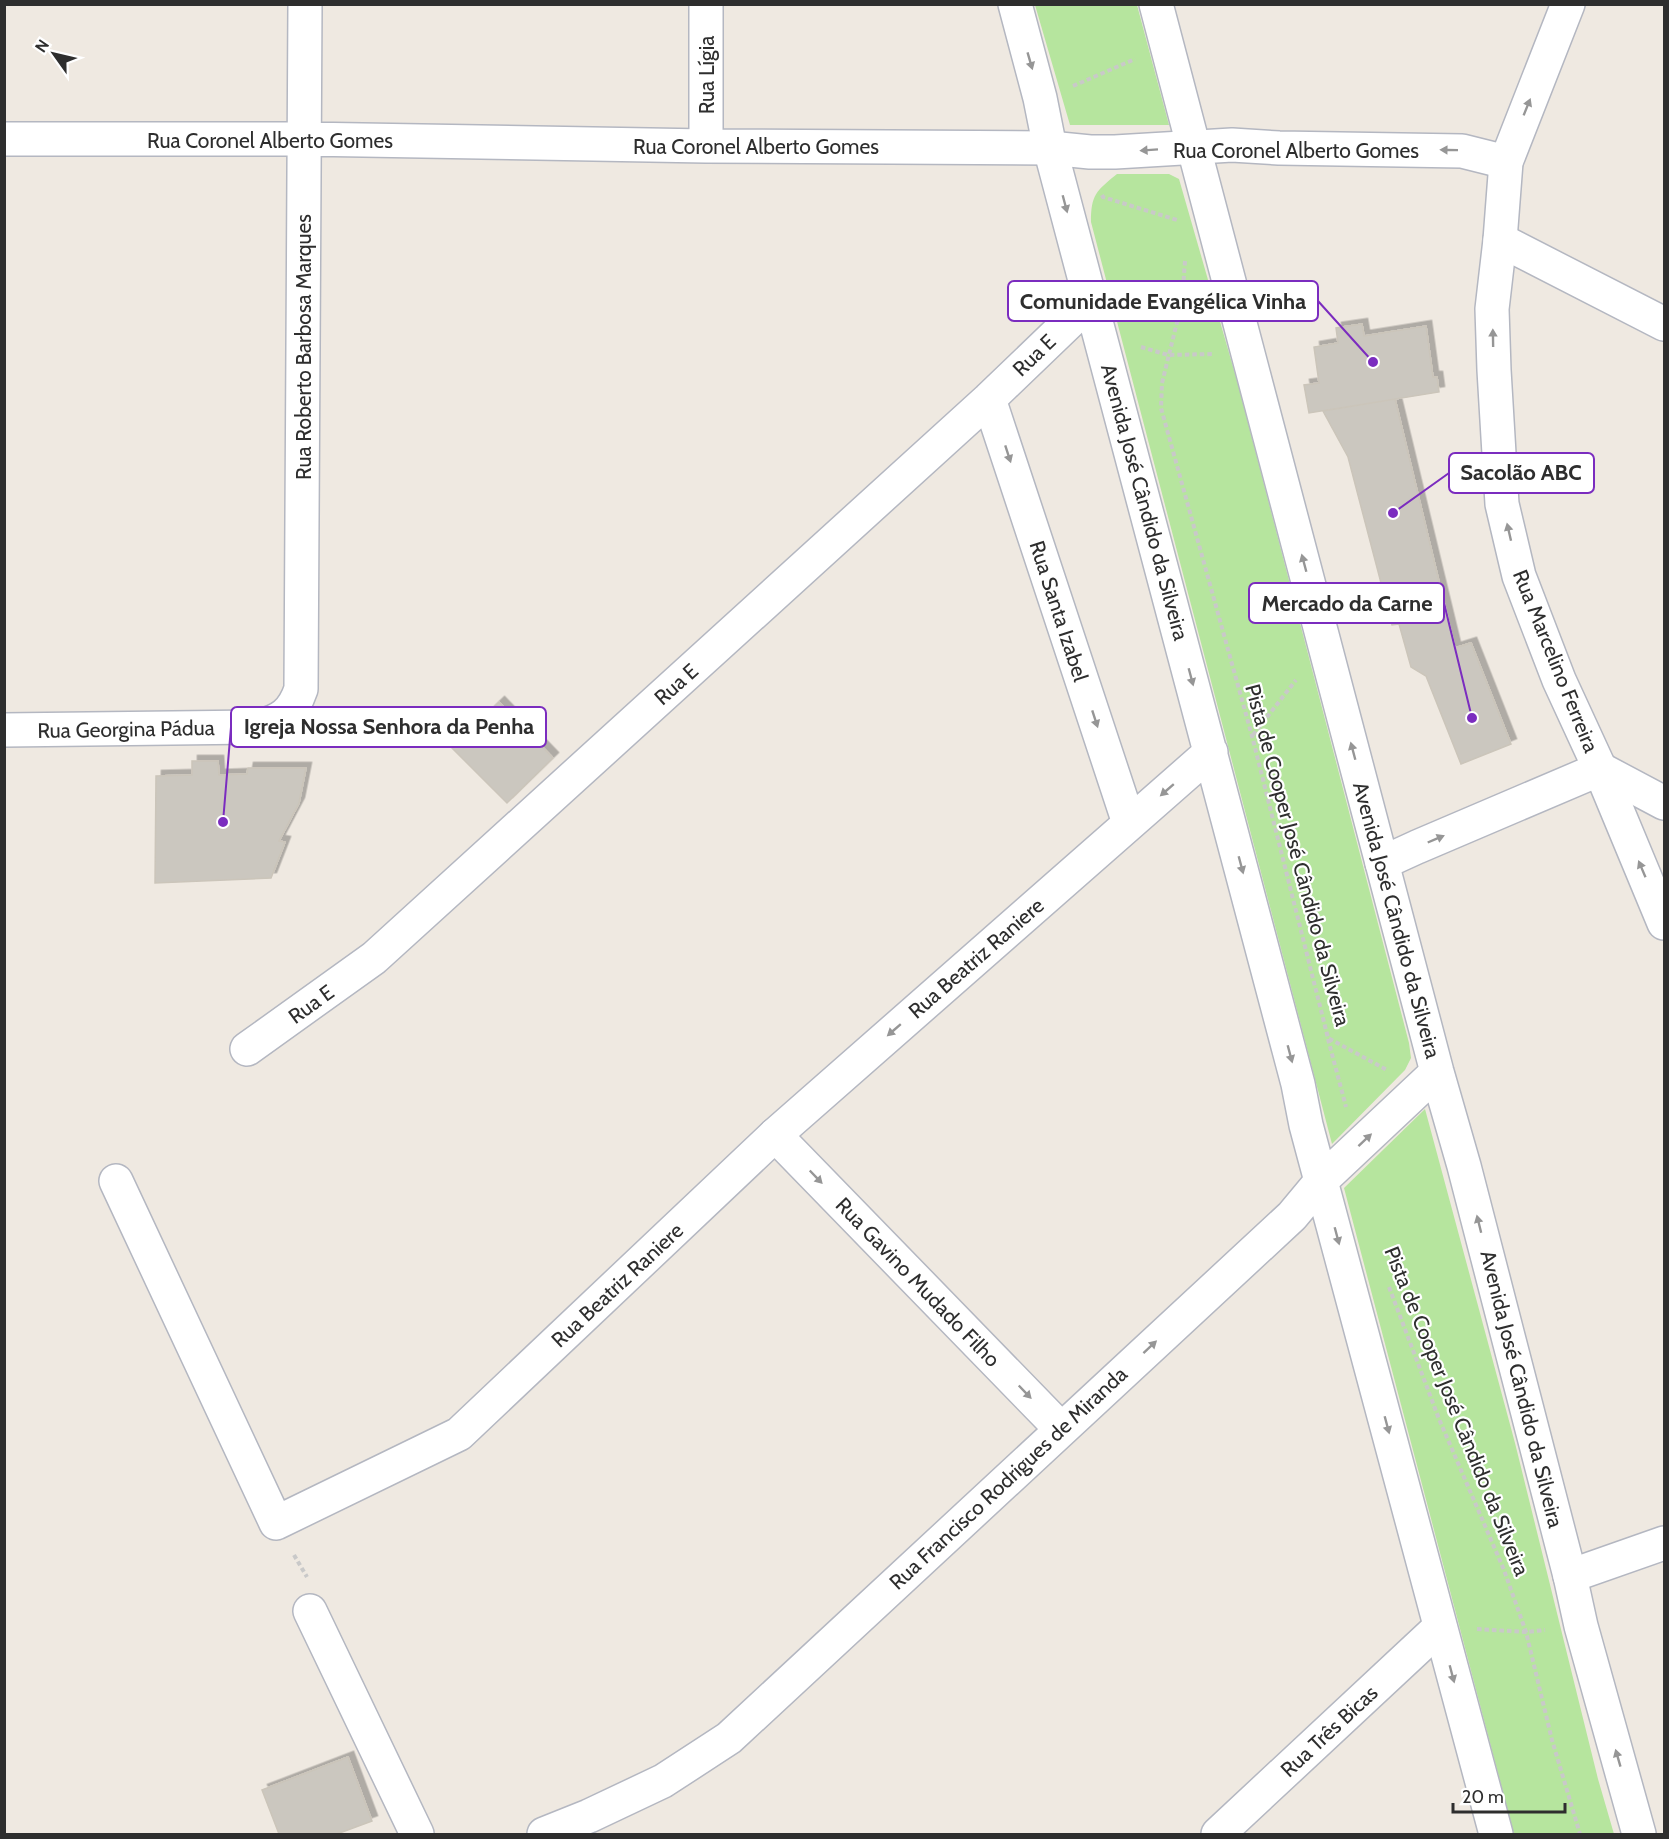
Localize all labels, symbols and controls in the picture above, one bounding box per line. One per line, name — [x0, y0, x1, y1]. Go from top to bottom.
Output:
north arrow — [24, 24, 84, 84]
text: N — [31, 36, 53, 56]
street label: Rua Lígia — [694, 36, 719, 114]
one-way arrow — [1025, 52, 1035, 70]
one-way arrow — [1523, 98, 1532, 116]
street label: Rua Coronel Alberto Gomes — [147, 128, 393, 153]
street label: Rua Coronel Alberto Gomes — [633, 134, 879, 159]
street label: Rua Coronel Alberto Gomes — [1173, 138, 1419, 163]
one-way arrow — [1139, 145, 1158, 154]
one-way arrow — [1439, 146, 1458, 155]
one-way arrow — [1061, 195, 1071, 214]
street label: Rua Roberto Barbosa Marques — [291, 214, 316, 480]
callout: Comunidade Evangélica Vinha — [1008, 281, 1318, 321]
text: Comunidade Evangélica Vinha — [1020, 288, 1306, 315]
street label: Rua E — [1007, 329, 1061, 381]
one-way arrow — [1488, 329, 1498, 348]
street label: Avenida José Cândido da Silveira — [1096, 361, 1194, 643]
one-way arrow — [1003, 445, 1013, 463]
callout: Sacolão ABC — [1449, 453, 1594, 493]
text: Sacolão ABC — [1460, 459, 1582, 486]
one-way arrow — [1503, 523, 1513, 541]
street label: Rua Santa Izabel — [1024, 537, 1094, 685]
one-way arrow — [1298, 554, 1308, 572]
street label: Rua Marcelino Ferreira — [1508, 566, 1604, 756]
callout: Mercado da Carne — [1249, 583, 1444, 623]
text: Mercado da Carne — [1261, 590, 1433, 617]
street label: Rua E — [649, 658, 703, 710]
one-way arrow — [1187, 668, 1197, 686]
street label: Pista de Cooper José Cândido da Silveira — [1240, 681, 1356, 1029]
callout: Igreja Nossa Senhora da Penha — [231, 707, 546, 747]
one-way arrow — [1091, 710, 1101, 728]
text: Igreja Nossa Senhora da Penha — [244, 713, 534, 740]
street label: Rua Georgina Pádua — [37, 715, 215, 743]
one-way arrow — [1348, 742, 1357, 760]
street label: Avenida José Cândido da Silveira — [1348, 779, 1446, 1061]
one-way arrow — [1159, 784, 1175, 797]
one-way arrow — [1427, 834, 1445, 844]
one-way arrow — [1237, 857, 1246, 875]
one-way arrow — [1637, 860, 1646, 878]
street label: Rua Beatriz Raniere — [903, 892, 1049, 1023]
street label: Rua E — [283, 979, 339, 1029]
one-way arrow — [887, 1023, 902, 1037]
one-way arrow — [1286, 1045, 1296, 1063]
one-way arrow — [1357, 1133, 1371, 1147]
one-way arrow — [809, 1169, 823, 1184]
street label: Rua Gavino Mudado Filho — [831, 1192, 1005, 1372]
one-way arrow — [1474, 1215, 1484, 1233]
street label: Rua Beatriz Raniere — [546, 1217, 688, 1352]
one-way arrow — [1333, 1228, 1342, 1246]
street label: Pista de Cooper José Cândido da Silveira — [1379, 1243, 1535, 1579]
street label: Avenida José Cândido da Silveira — [1475, 1248, 1569, 1530]
one-way arrow — [1142, 1341, 1157, 1354]
street label: Rua Francisco Rodrigues de Miranda — [884, 1361, 1132, 1595]
one-way arrow — [1018, 1385, 1032, 1400]
one-way arrow — [1382, 1416, 1392, 1434]
one-way arrow — [1448, 1665, 1458, 1684]
street label: Rua Três Bicas — [1275, 1680, 1383, 1782]
one-way arrow — [1613, 1749, 1622, 1767]
scale bar — [1453, 1776, 1566, 1814]
text: 20 m — [1462, 1786, 1504, 1808]

